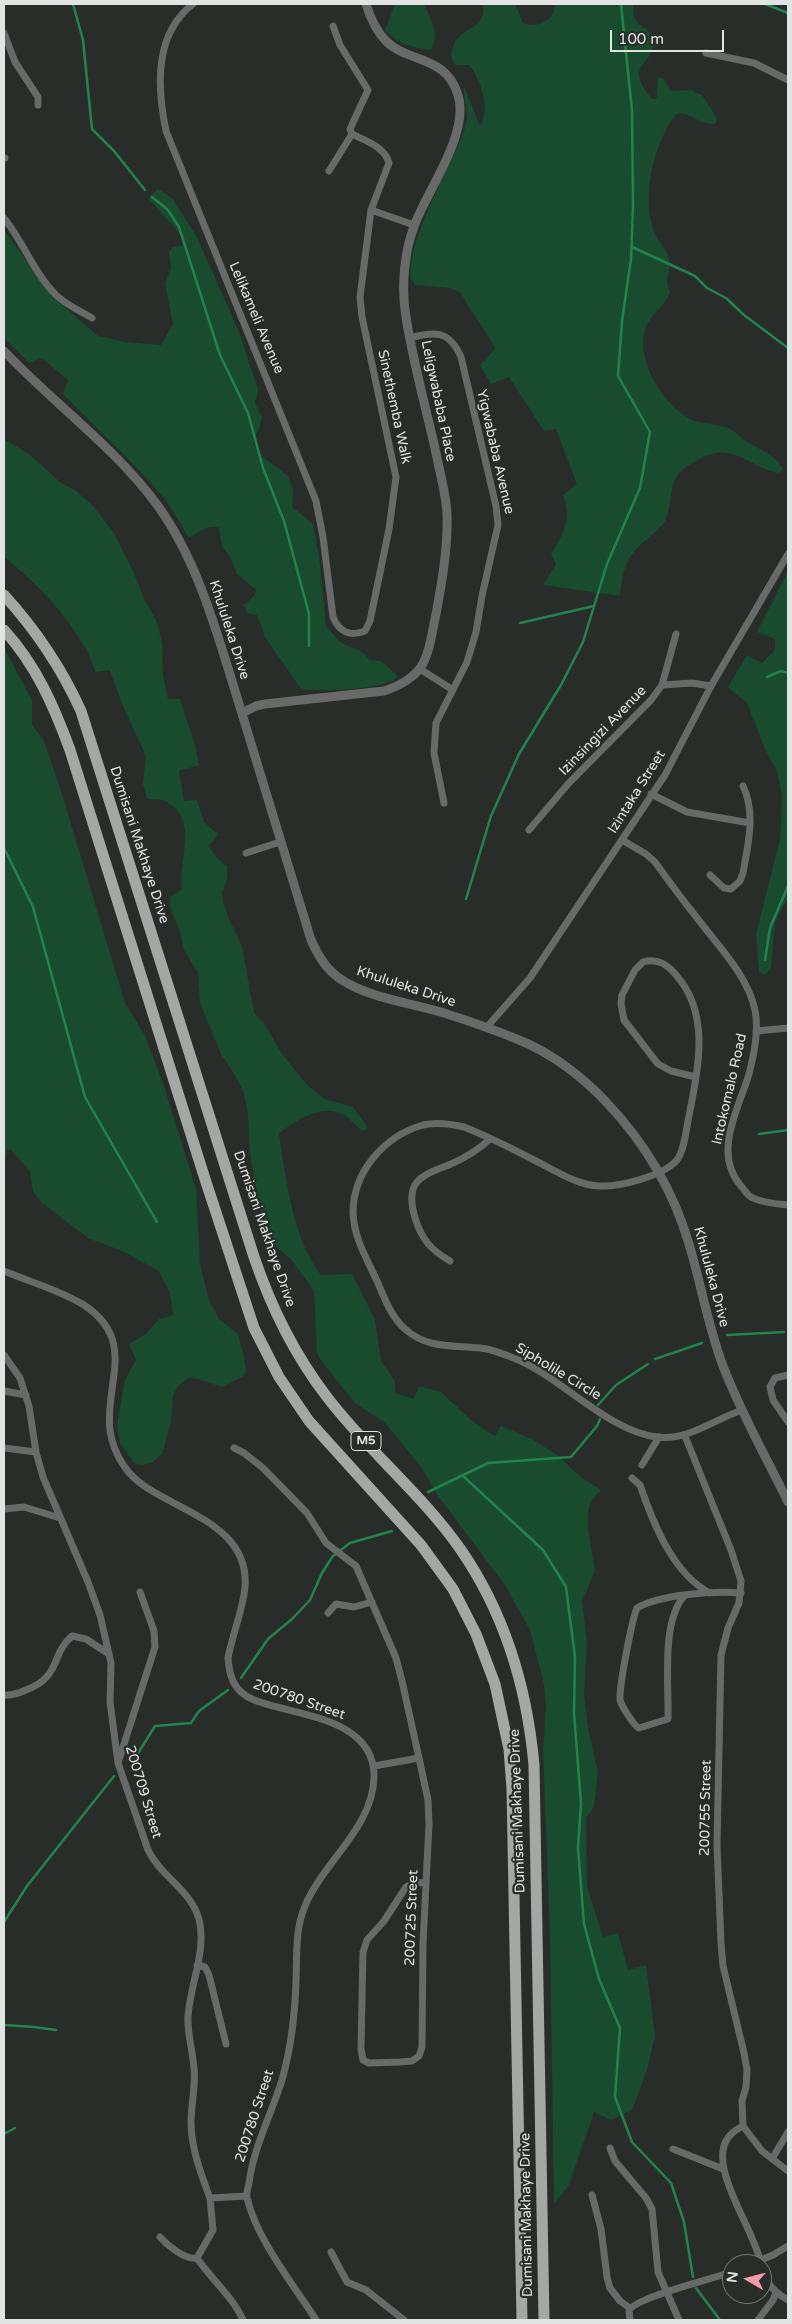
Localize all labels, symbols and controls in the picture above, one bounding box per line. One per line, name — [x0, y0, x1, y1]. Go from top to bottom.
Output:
scale bar — [612, 20, 726, 52]
text: 100 m — [618, 30, 664, 48]
street label: Lelikameli Avenue — [225, 260, 287, 376]
street label: Leligwababa Place — [417, 339, 459, 463]
street label: Sinethemba Walk — [374, 349, 414, 465]
street label: Yigwababa Avenue — [473, 388, 517, 516]
street label: Khululeka Drive — [205, 578, 253, 682]
street label: Izinsingizi Avenue — [556, 683, 650, 779]
street label: Izintaka Street — [605, 747, 669, 837]
street label: Dumisani Makhaye Drive — [106, 764, 172, 926]
street label: Khululeka Drive — [354, 963, 458, 1011]
street label: Intokomalo Road — [709, 1032, 751, 1146]
street label: Dumisani Makhaye Drive — [229, 1149, 299, 1309]
street label: Khululeka Drive — [690, 1225, 732, 1329]
street label: Sipholile Circle — [512, 1340, 604, 1404]
road number: M5 — [351, 1432, 381, 1450]
street label: 200780 Street — [251, 1676, 347, 1724]
street label: Dumisani Makhaye Drive — [507, 1729, 529, 1893]
street label: 200709 Street — [121, 1743, 165, 1841]
street label: 200755 Street — [697, 1760, 715, 1856]
street label: 200725 Street — [402, 1870, 422, 1966]
street label: 200780 Street — [232, 2068, 278, 2164]
street label: Dumisani Makhaye Drive — [517, 2133, 537, 2297]
north arrow — [722, 2254, 772, 2304]
text: N — [723, 2270, 742, 2284]

